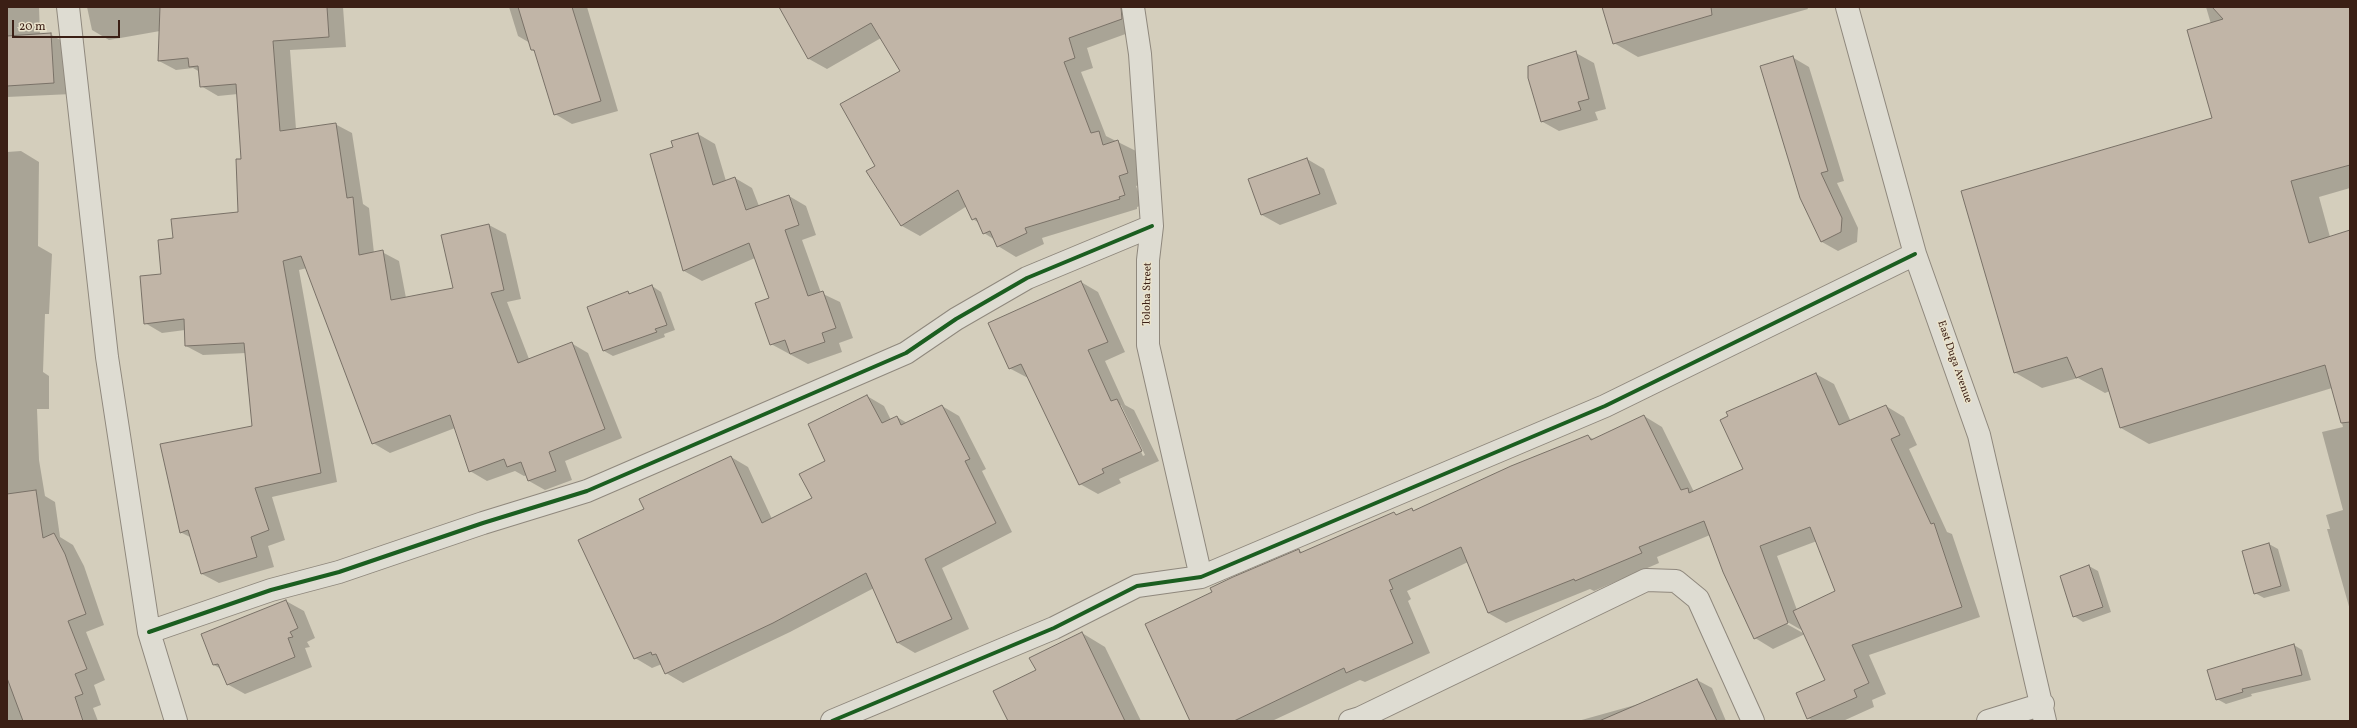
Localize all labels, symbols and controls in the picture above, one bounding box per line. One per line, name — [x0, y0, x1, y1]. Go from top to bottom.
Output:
scale bar — [14, 12, 122, 38]
text: 20 m — [19, 19, 46, 35]
street label: Toloha Street — [1141, 262, 1155, 326]
street label: East Duga Avenue — [1934, 319, 1974, 405]

